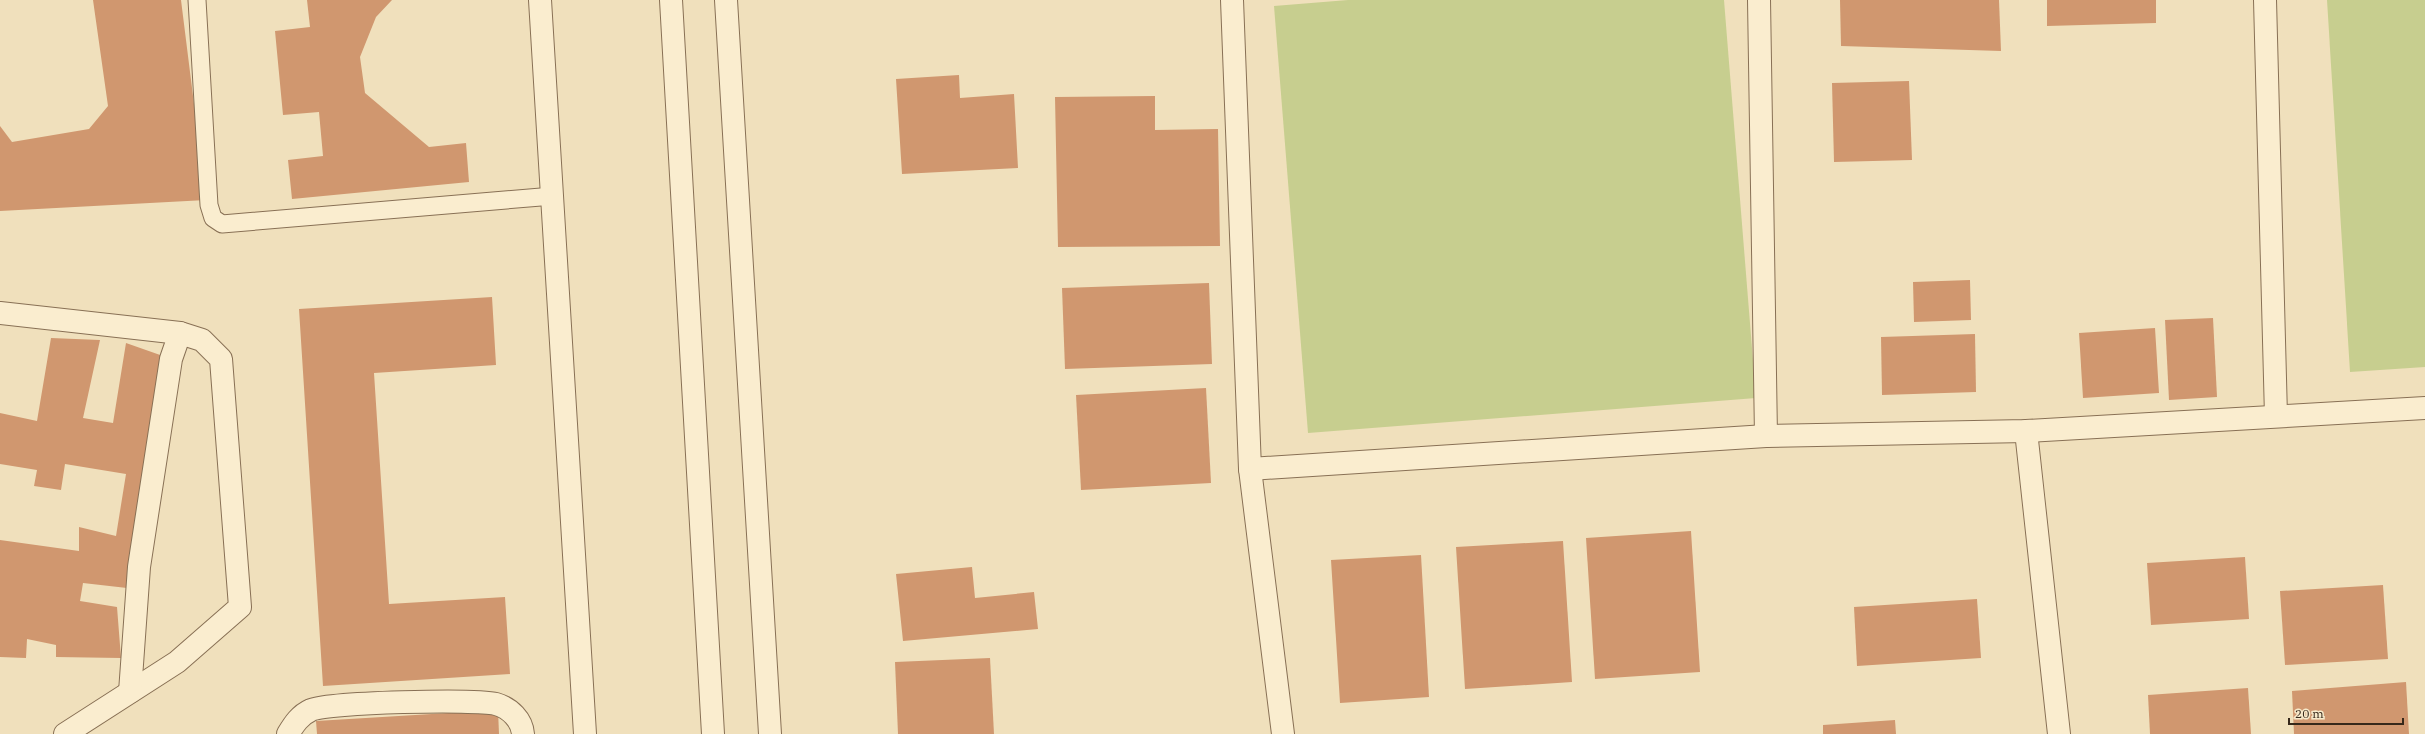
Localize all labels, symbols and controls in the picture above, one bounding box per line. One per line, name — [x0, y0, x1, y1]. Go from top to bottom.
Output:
scale bar — [2289, 700, 2403, 726]
text: 20 m — [2295, 706, 2324, 721]

